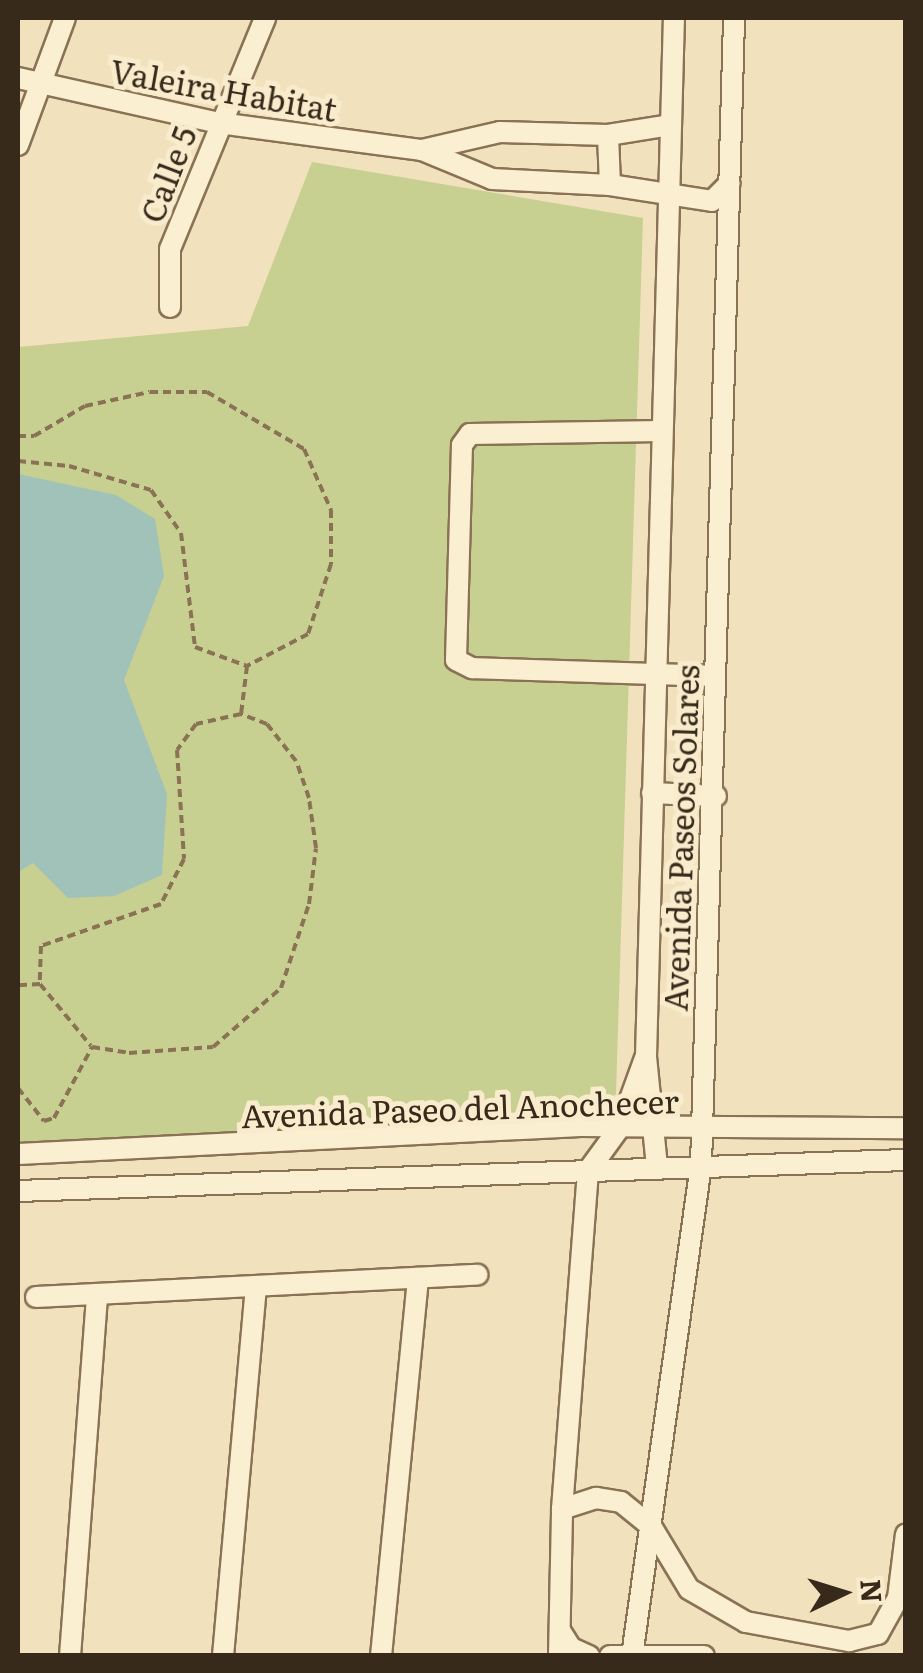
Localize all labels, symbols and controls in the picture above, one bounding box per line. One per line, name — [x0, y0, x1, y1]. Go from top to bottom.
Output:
street label: Valeira Habitat — [108, 50, 340, 128]
street label: Calle 5 — [131, 121, 203, 227]
street label: Avenida Paseos Solares — [655, 664, 705, 1012]
street label: Avenida Paseo del Anochecer — [240, 1080, 680, 1134]
north arrow — [793, 1543, 893, 1643]
text: N — [851, 1578, 895, 1604]

